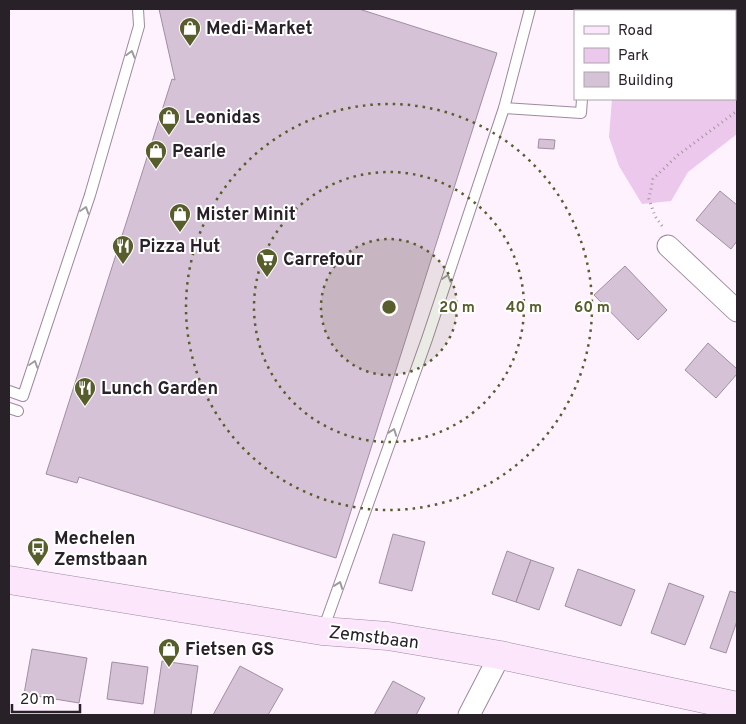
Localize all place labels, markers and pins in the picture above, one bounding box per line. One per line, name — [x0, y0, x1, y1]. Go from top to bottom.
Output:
shop icon: Medi-Market — [178, 16, 202, 47]
place label: Medi-Market — [206, 18, 313, 41]
shop icon: Leonidas — [157, 105, 181, 136]
place label: Leonidas — [185, 107, 261, 130]
shop icon: Pearle — [144, 139, 168, 170]
place label: Pearle — [172, 141, 226, 164]
shop icon: Mister Minit — [168, 202, 192, 233]
place label: Mister Minit — [196, 204, 296, 227]
restaurant icon: Pizza Hut — [111, 234, 135, 265]
place label: Pizza Hut — [139, 236, 220, 259]
supermarket icon: Carrefour — [255, 247, 279, 278]
place label: Carrefour — [283, 249, 364, 272]
centre of rings — [380, 298, 398, 316]
restaurant icon: Lunch Garden — [73, 376, 97, 407]
place label: Lunch Garden — [101, 378, 218, 401]
place label: Mechelen Zemstbaan — [54, 528, 148, 572]
bus stop icon: Mechelen Zemstbaan — [26, 536, 50, 567]
shop icon: Fietsen GS — [157, 637, 181, 668]
place label: Fietsen GS — [185, 639, 274, 662]

